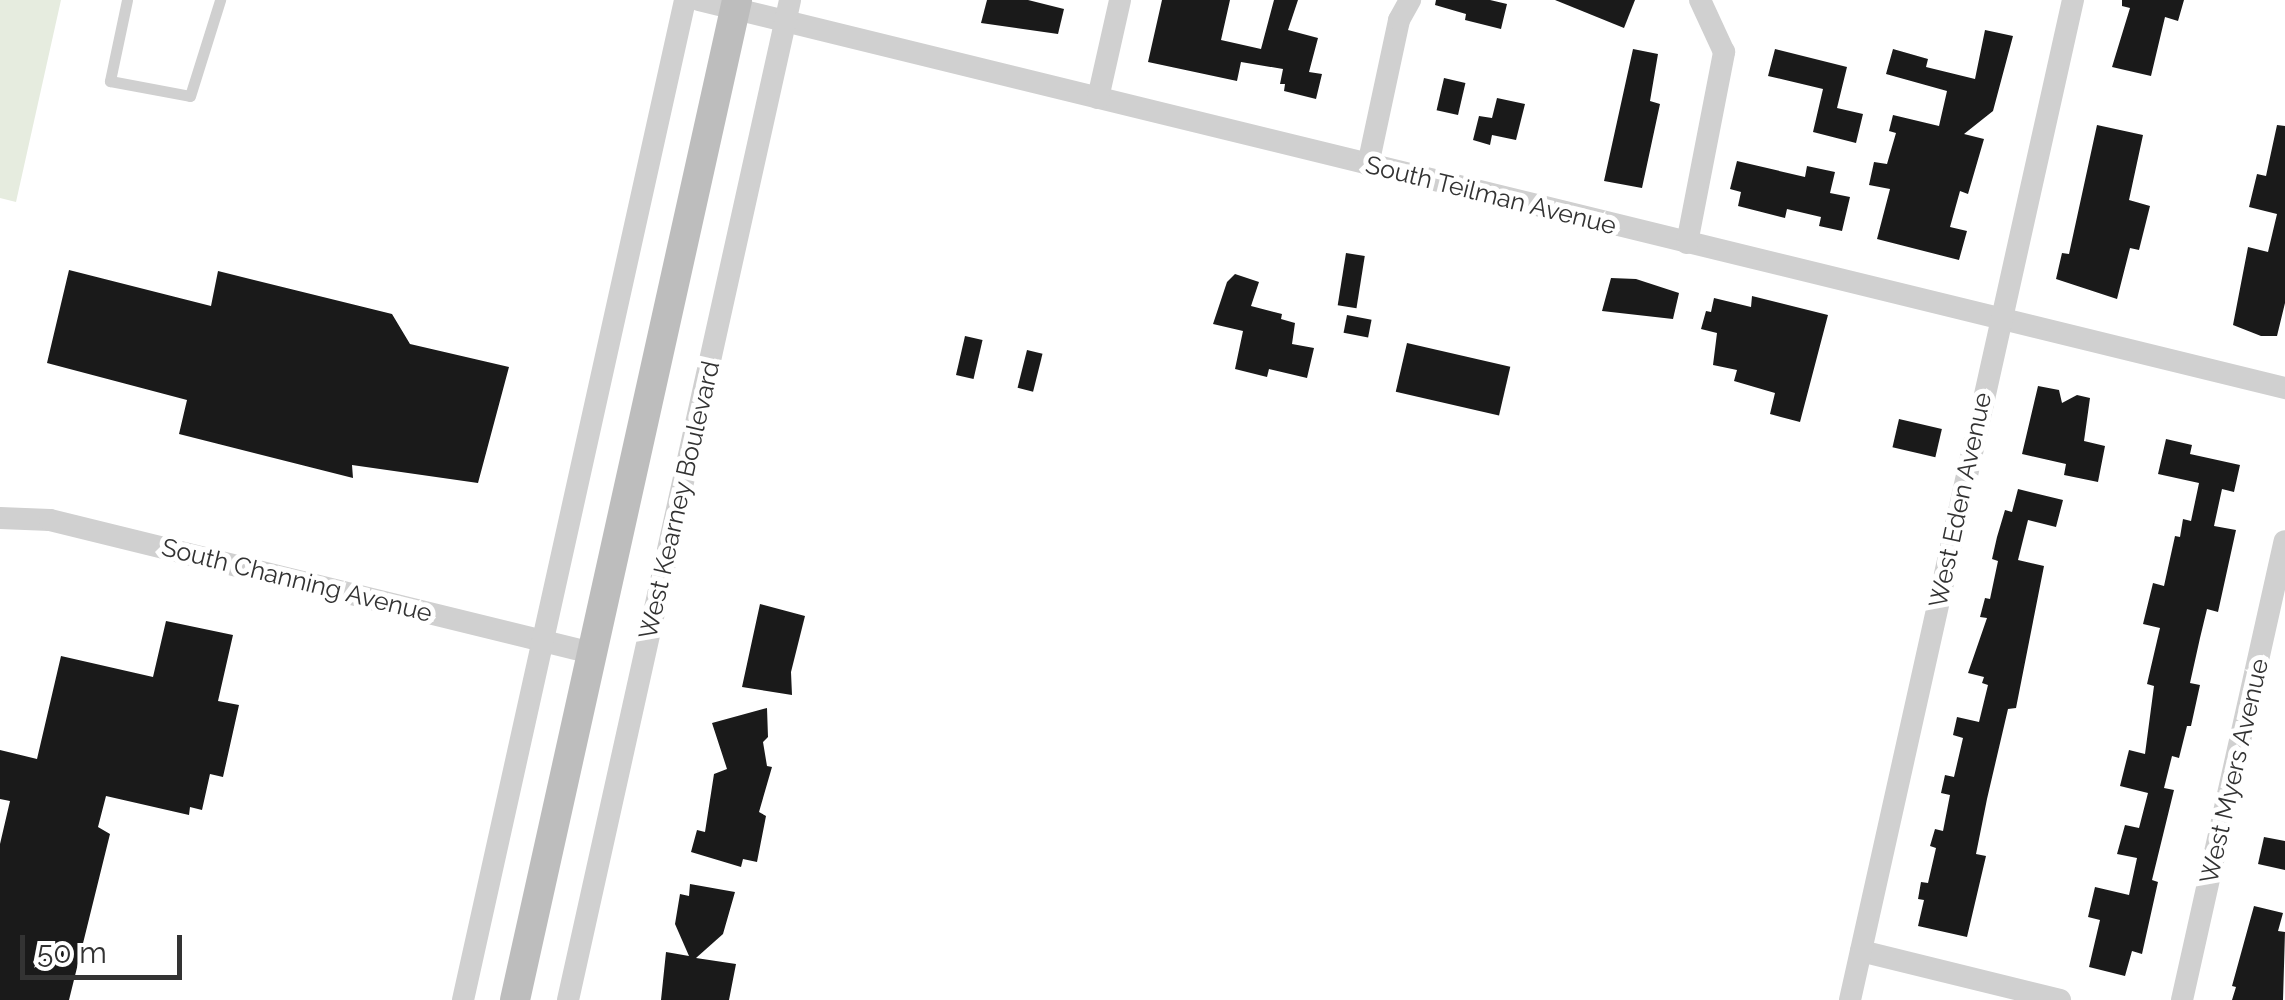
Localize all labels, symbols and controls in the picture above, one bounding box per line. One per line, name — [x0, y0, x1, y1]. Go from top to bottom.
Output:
street label: South Teilman Avenue — [1362, 149, 1620, 241]
street label: West Kearney Boulevard — [632, 358, 726, 642]
street label: West Eden Avenue — [1922, 389, 1998, 611]
street label: South Channing Avenue — [158, 532, 436, 628]
street label: West Myers Avenue — [2193, 655, 2275, 887]
scale bar — [25, 915, 188, 977]
text: 50 m — [37, 935, 107, 970]

